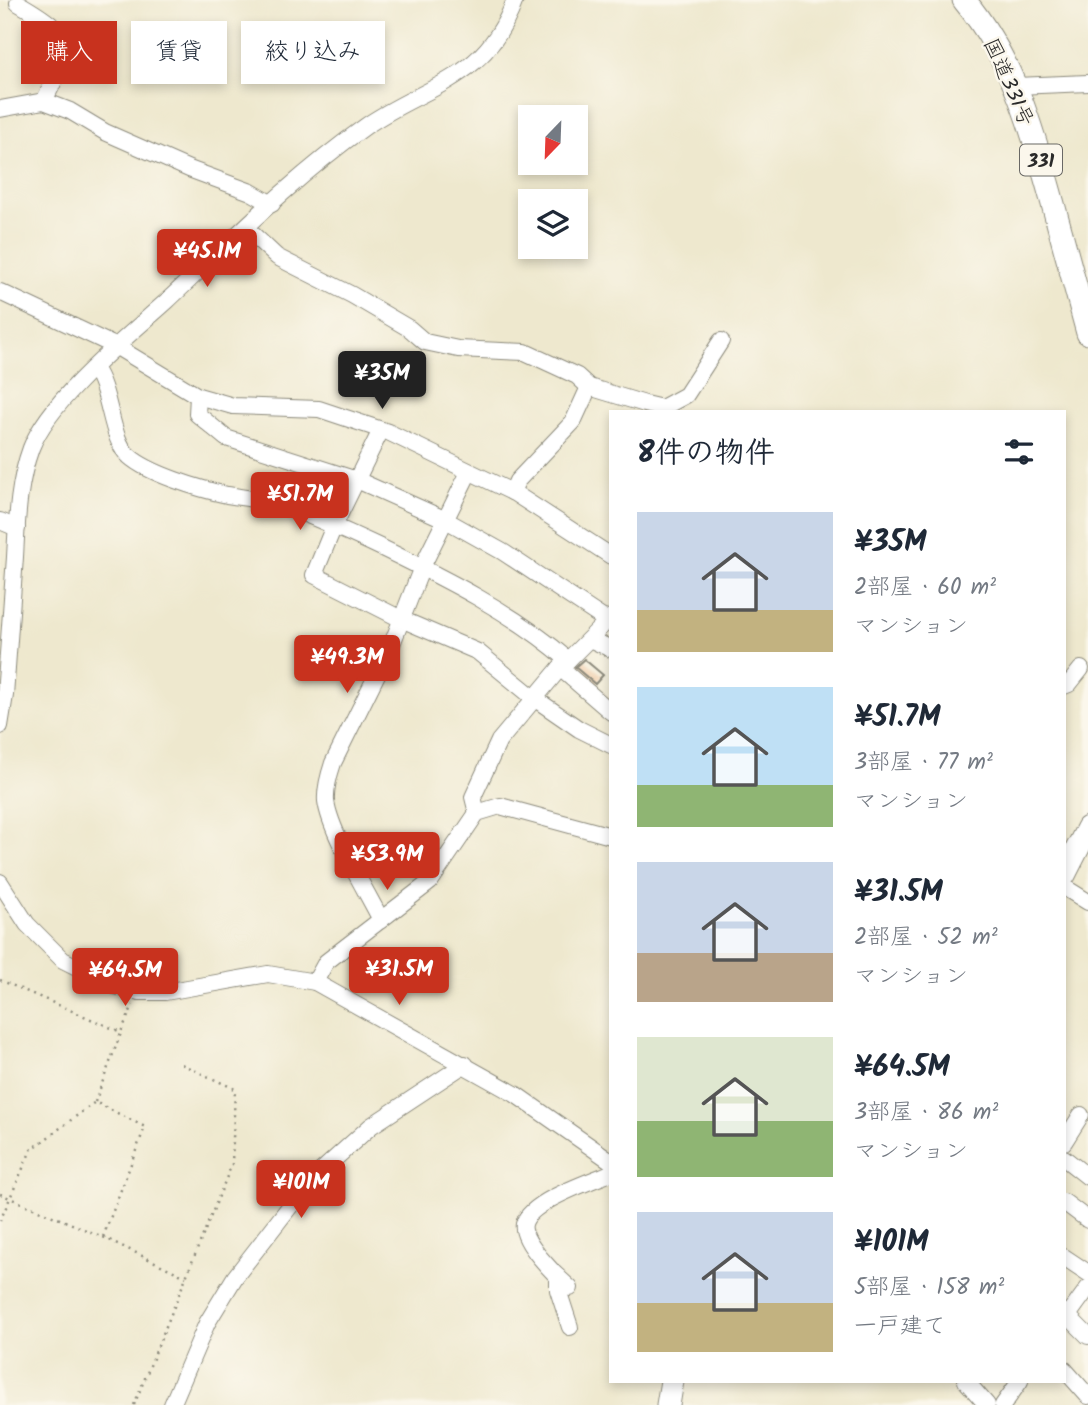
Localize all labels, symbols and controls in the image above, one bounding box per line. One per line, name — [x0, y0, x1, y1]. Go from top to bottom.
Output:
chip: 購入 — [21, 21, 117, 84]
chip: 賃貸 — [131, 21, 227, 84]
chip: 絞り込み — [241, 21, 385, 84]
street label: 国道331号 — [974, 33, 1042, 132]
north arrow — [518, 105, 588, 175]
map controls — [518, 105, 588, 259]
road number: 331 — [1020, 144, 1062, 176]
button: layers — [518, 189, 588, 259]
pin: ¥45.1M — [150, 230, 264, 289]
text: ¥45.1M — [173, 234, 241, 270]
pin: ¥35M — [341, 352, 423, 411]
text: ¥35M — [354, 356, 410, 392]
text: 8件の物件 — [637, 430, 775, 478]
icon: filters — [1000, 433, 1038, 471]
pin: ¥51.7M — [243, 472, 357, 532]
text: ¥51.7M — [267, 477, 333, 513]
text: ¥35M — [854, 519, 927, 567]
icon: home — [693, 540, 777, 624]
text: 2部屋 · 60 m² — [854, 570, 996, 606]
text: マンション — [854, 609, 968, 645]
pin: ¥49.3M — [290, 636, 404, 695]
text: ¥49.3M — [310, 640, 384, 676]
text: ¥51.7M — [854, 694, 941, 742]
icon: home — [693, 715, 777, 799]
text: 3部屋 · 77 m² — [854, 745, 993, 781]
text: マンション — [854, 784, 968, 820]
pin: ¥53.9M — [330, 832, 444, 892]
text: ¥53.9M — [351, 837, 423, 873]
text: ¥31.5M — [854, 869, 943, 917]
icon: home — [693, 890, 777, 974]
text: 2部屋 · 52 m² — [854, 920, 998, 956]
pin: ¥64.5M — [68, 948, 182, 1008]
pin: ¥31.5M — [342, 948, 456, 1007]
text: ¥31.5M — [365, 952, 433, 988]
text: ¥64.5M — [88, 953, 162, 989]
text: マンション — [854, 959, 968, 995]
text: ¥64.5M — [854, 1044, 950, 1092]
icon: home — [693, 1065, 777, 1149]
text: 3部屋 · 86 m² — [854, 1095, 998, 1131]
text: マンション — [854, 1134, 968, 1170]
pin: ¥101M — [252, 1160, 350, 1220]
text: ¥101M — [272, 1165, 330, 1201]
text: ¥101M — [854, 1219, 929, 1267]
icon: home — [693, 1240, 777, 1324]
text: 5部屋 · 158 m² — [854, 1270, 1004, 1306]
text: 一戸建て — [854, 1309, 946, 1345]

